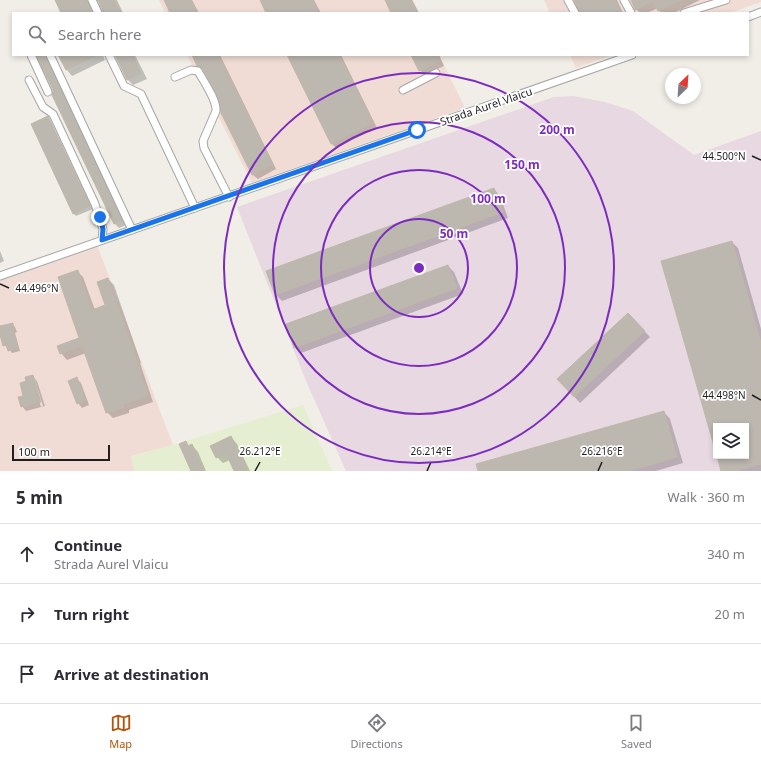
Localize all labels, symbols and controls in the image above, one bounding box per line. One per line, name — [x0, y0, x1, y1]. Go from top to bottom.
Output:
search box — [12, 12, 749, 56]
icon: search — [26, 23, 48, 45]
text: Search here — [58, 24, 141, 44]
north arrow — [665, 68, 701, 104]
street label: Strada Aurel Vlaicu — [438, 83, 534, 129]
route start — [408, 121, 426, 139]
text: 200 m — [539, 121, 575, 138]
text: 44.500°N — [702, 149, 746, 163]
text: 150 m — [504, 156, 540, 173]
text: 100 m — [470, 190, 506, 207]
route end — [91, 208, 109, 226]
text: 50 m — [440, 225, 468, 242]
centre of rings — [412, 261, 426, 275]
text: 44.496°N — [15, 281, 59, 295]
text: 44.498°N — [702, 388, 746, 402]
map controls — [713, 423, 749, 459]
button: layers — [713, 423, 749, 459]
scale bar — [12, 443, 110, 462]
text: 100 m — [18, 444, 50, 459]
text: 26.212°E — [239, 444, 281, 458]
text: 26.214°E — [410, 444, 452, 458]
text: 26.216°E — [581, 444, 623, 458]
text: 5 min — [16, 486, 63, 509]
text: Walk · 360 m — [667, 488, 745, 506]
text: Continue — [54, 535, 122, 555]
icon: ahead — [16, 543, 38, 565]
text: 340 m — [707, 545, 745, 563]
text: Strada Aurel Vlaicu — [54, 555, 169, 573]
icon: right — [16, 603, 38, 625]
text: Turn right — [54, 604, 129, 624]
text: 20 m — [715, 605, 745, 623]
icon: arrive — [16, 663, 38, 685]
text: Arrive at destination — [54, 664, 209, 684]
tab: Map — [109, 712, 132, 751]
tab: Directions — [350, 712, 403, 751]
tab: Saved — [621, 712, 652, 751]

